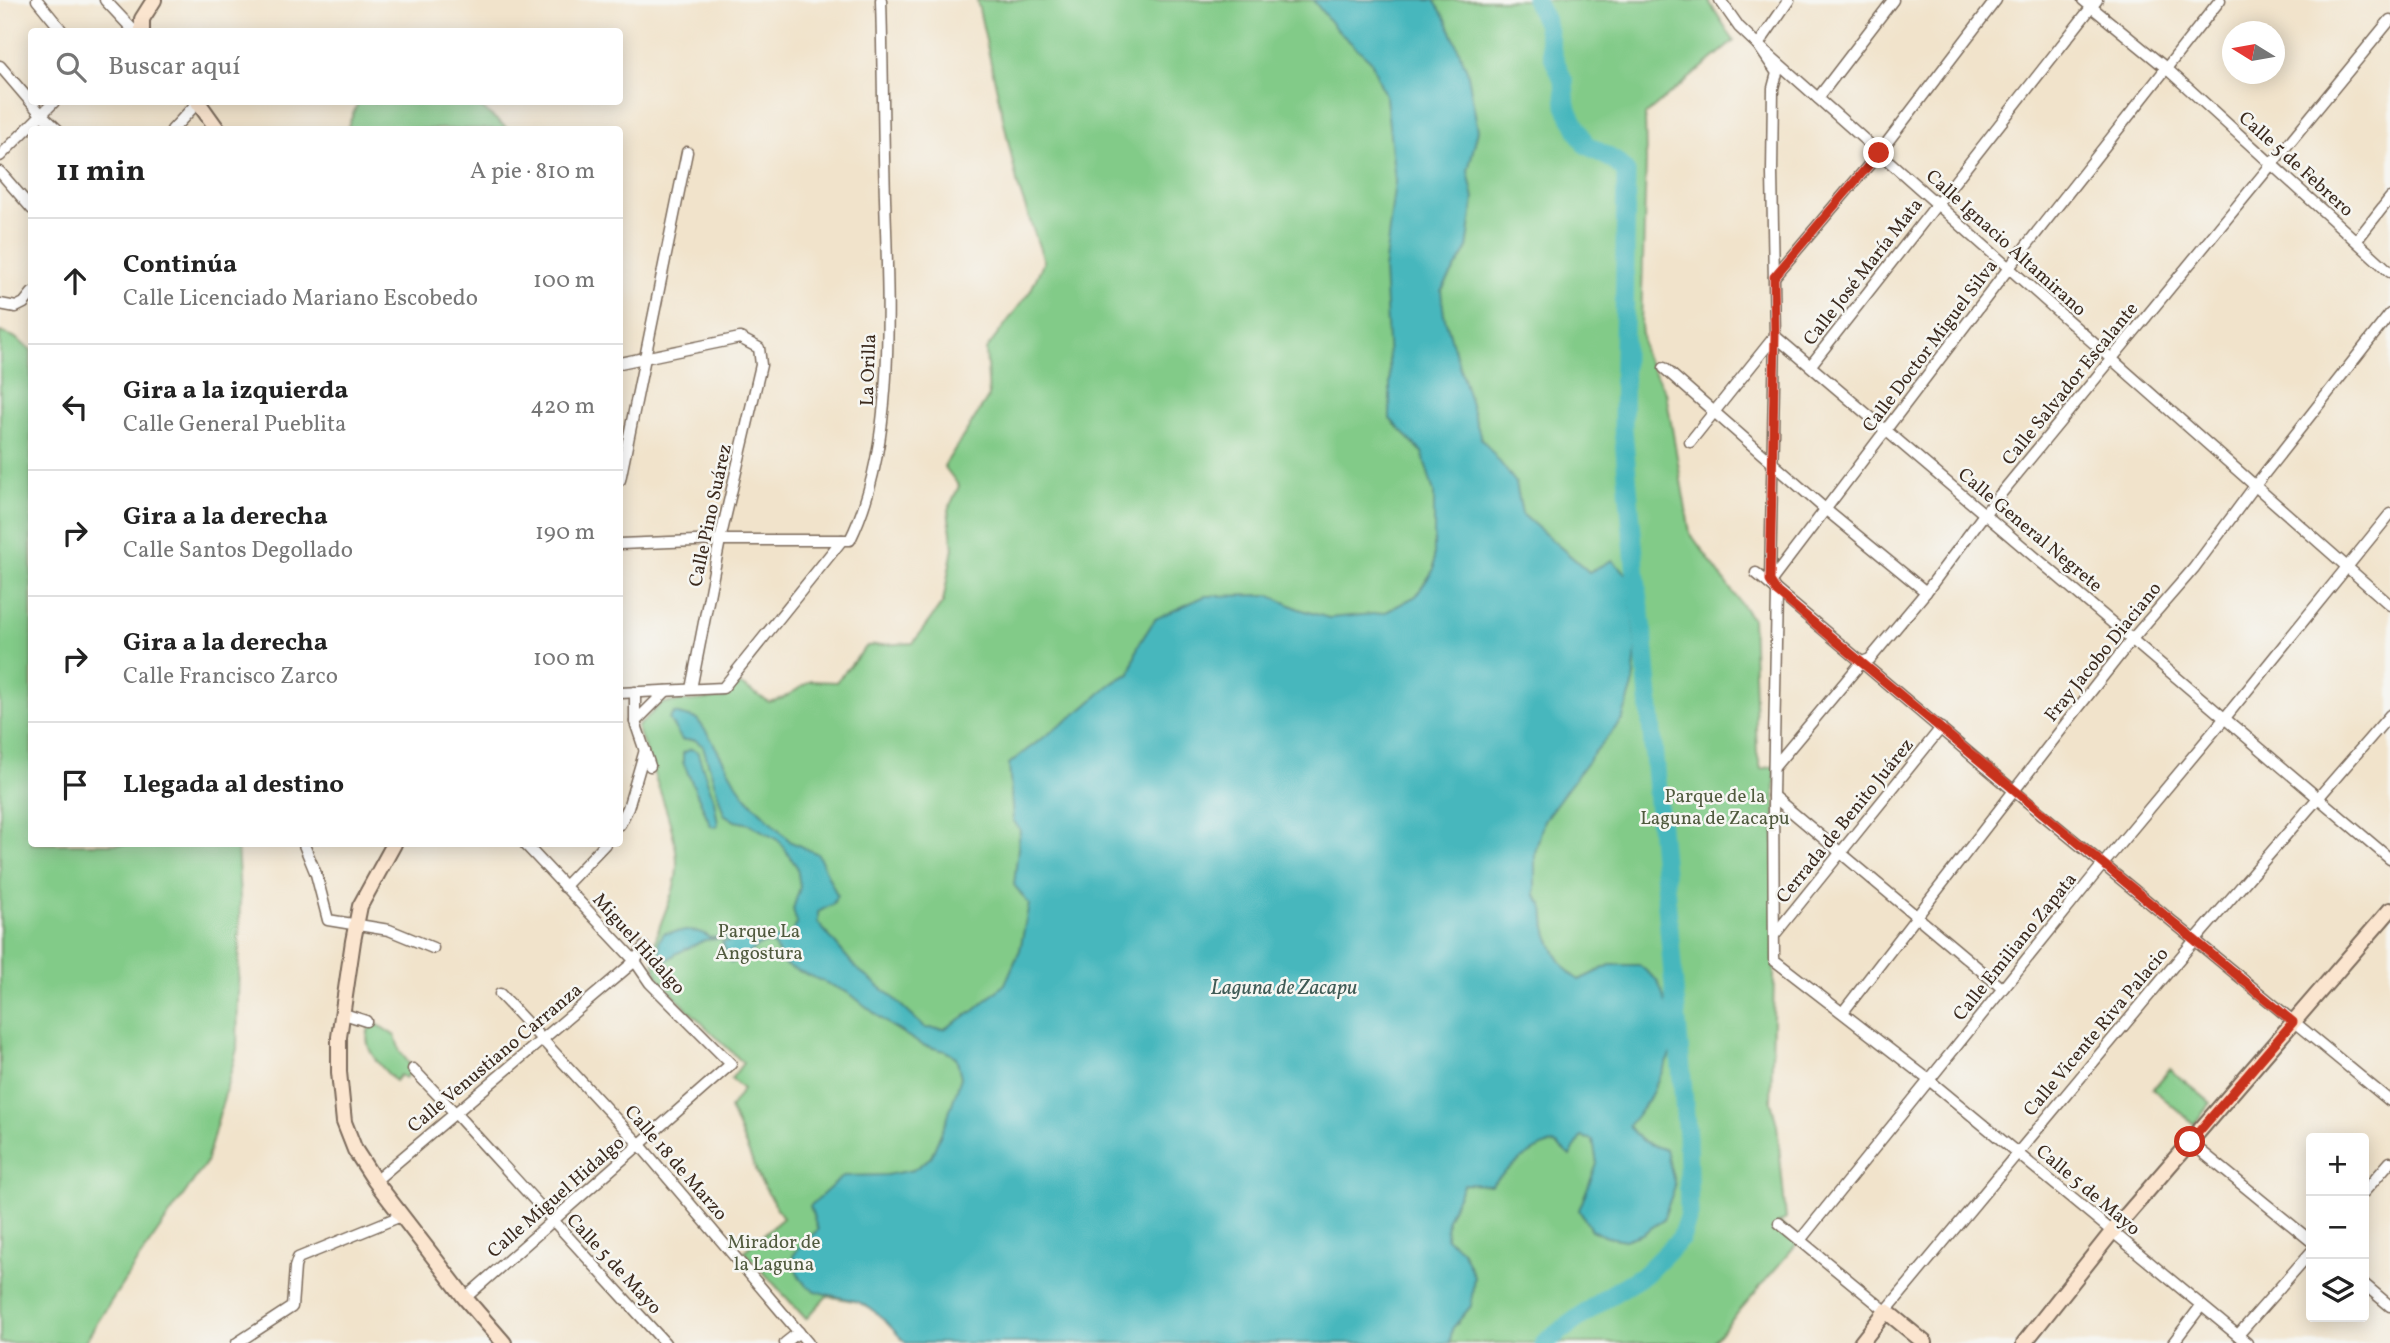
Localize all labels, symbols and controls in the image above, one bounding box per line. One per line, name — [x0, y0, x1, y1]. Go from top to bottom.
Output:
north arrow — [2222, 21, 2285, 84]
search box — [28, 28, 623, 105]
icon: search — [52, 48, 90, 86]
text: Buscar aquí — [108, 49, 240, 85]
street label: Calle 5 de Febrero — [2232, 106, 2359, 223]
route end — [1863, 137, 1894, 168]
text: 11 min — [56, 151, 146, 193]
text: A pie · 810 m — [470, 156, 595, 188]
street label: Calle Ignacio Altamirano — [1920, 164, 2092, 323]
street label: Calle José María Mata — [1798, 193, 1929, 351]
text: Continúa — [123, 247, 237, 283]
street label: Calle Doctor Miguel Silva — [1857, 254, 2004, 438]
icon: ahead — [56, 262, 94, 300]
text: 100 m — [533, 265, 595, 297]
text: Calle Licenciado Mariano Escobedo — [123, 283, 478, 315]
street label: Calle Salvador Escalante — [1997, 297, 2145, 471]
street label: La Orilla — [855, 333, 883, 407]
text: Gira a la izquierda — [123, 373, 348, 409]
icon: left — [56, 388, 94, 426]
text: 420 m — [530, 391, 595, 423]
text: Calle General Pueblita — [123, 409, 347, 441]
street label: Calle Pino Suárez — [683, 442, 739, 589]
street label: Calle General Negrete — [1952, 462, 2108, 599]
text: Gira a la derecha — [123, 499, 328, 535]
icon: right — [56, 514, 94, 552]
text: 190 m — [535, 517, 595, 549]
text: Calle Santos Degollado — [123, 535, 353, 567]
street label: Fray Jacobo Diaciano — [2039, 577, 2168, 728]
text: Gira a la derecha — [123, 625, 328, 661]
icon: right — [56, 640, 94, 678]
text: 100 m — [533, 643, 595, 675]
text: Calle Francisco Zarco — [123, 661, 338, 693]
street label: Cerrada de Benito Juárez — [1771, 733, 1920, 909]
icon: arrive — [56, 766, 94, 804]
text: Llegada al destino — [123, 767, 344, 803]
park label: Parque de la Laguna de Zacapu — [1640, 784, 1790, 832]
street label: Calle Emiliano Zapata — [1948, 868, 2083, 1027]
street label: Miguel Hidalgo — [586, 888, 691, 1001]
park label: Parque La Angostura — [715, 919, 803, 967]
street label: Calle Vicente Riva Palacio — [2018, 942, 2175, 1122]
water label: Laguna de Zacapu — [1211, 974, 1357, 1003]
street label: Calle Venustiano Carranza — [402, 978, 588, 1139]
street label: Calle 18 de Marzo — [618, 1100, 733, 1227]
route start — [2174, 1126, 2205, 1157]
street label: Calle Miguel Hidalgo — [482, 1131, 631, 1264]
map controls — [2306, 1133, 2369, 1322]
button: + — [2306, 1133, 2369, 1196]
street label: Calle 5 de Mayo — [2030, 1139, 2146, 1242]
button: − — [2306, 1196, 2369, 1259]
street label: Calle 5 de Mayo — [560, 1208, 667, 1321]
park label: Mirador de la Laguna — [727, 1230, 821, 1278]
button: layers — [2306, 1259, 2369, 1322]

